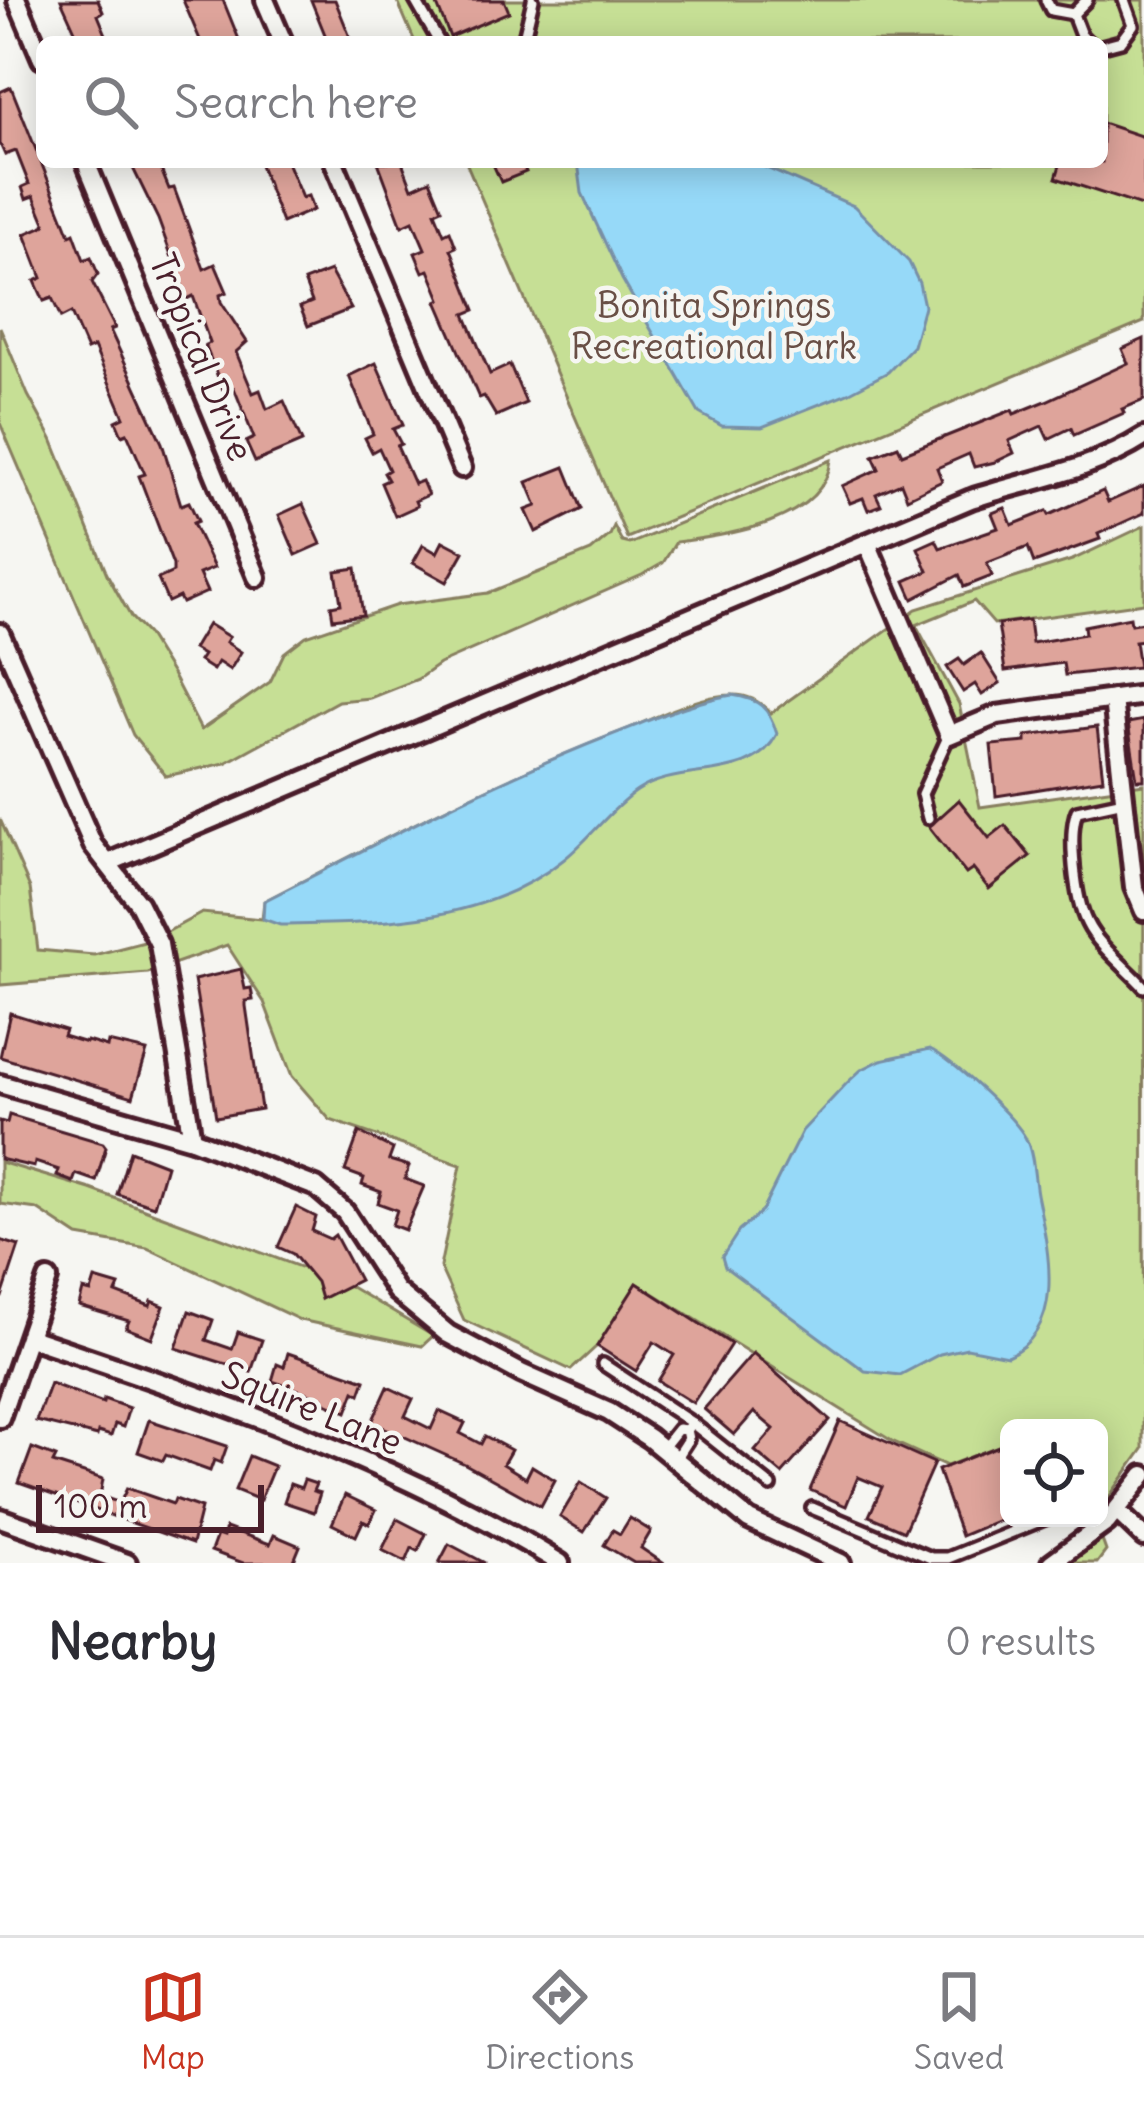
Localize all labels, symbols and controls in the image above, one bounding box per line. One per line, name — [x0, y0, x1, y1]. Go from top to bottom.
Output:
search box — [36, 36, 1108, 168]
icon: search — [78, 69, 144, 135]
text: Search here — [174, 74, 418, 130]
street label: Tropical Drive — [139, 247, 264, 468]
park label: Bonita Springs Recreational Park — [571, 283, 857, 369]
street label: Squire Lane — [215, 1352, 409, 1465]
map controls — [1000, 1419, 1108, 1527]
button: locate — [1000, 1419, 1108, 1527]
scale bar — [36, 1479, 264, 1532]
text: 100 m — [54, 1485, 147, 1527]
text: Nearby — [48, 1609, 217, 1673]
text: 0 results — [945, 1617, 1096, 1666]
tab: Map — [140, 1964, 206, 2078]
tab: Directions — [485, 1964, 634, 2078]
tab: Saved — [914, 1964, 1004, 2078]

